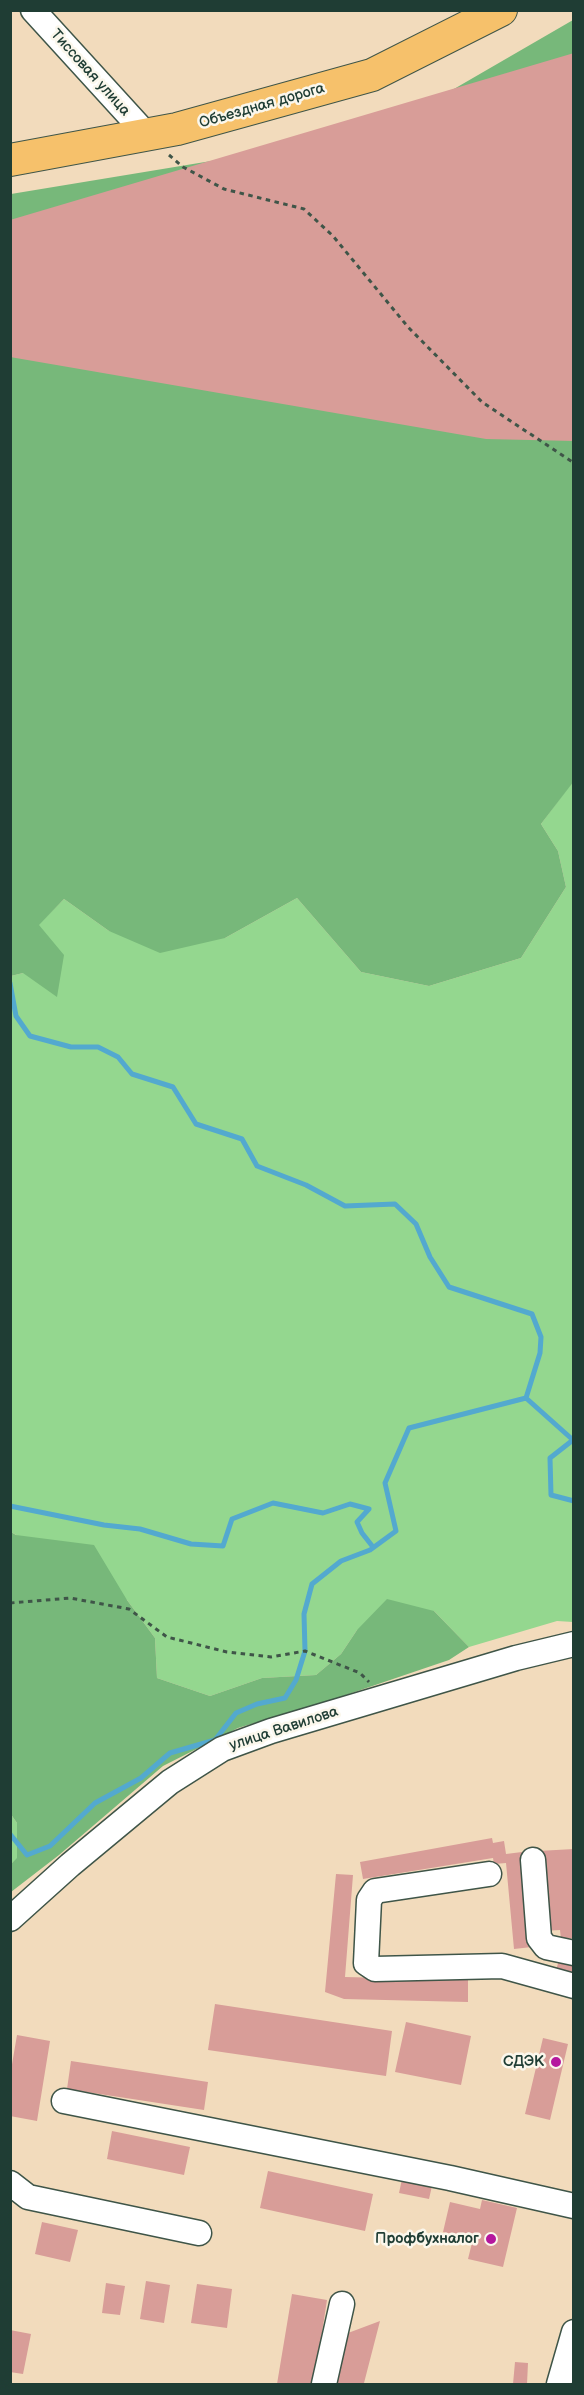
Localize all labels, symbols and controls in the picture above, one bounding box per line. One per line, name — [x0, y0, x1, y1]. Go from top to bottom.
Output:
street label: Тиссовая улица — [46, 26, 134, 120]
street label: Объездная дорога — [197, 80, 327, 132]
street label: улица Вавилова — [227, 1703, 341, 1755]
place label: СДЭК — [503, 2053, 544, 2071]
marker: СДЭК — [549, 2055, 563, 2069]
place label: Профбухналог — [375, 2230, 479, 2248]
marker: Профбухналог — [484, 2232, 498, 2246]

